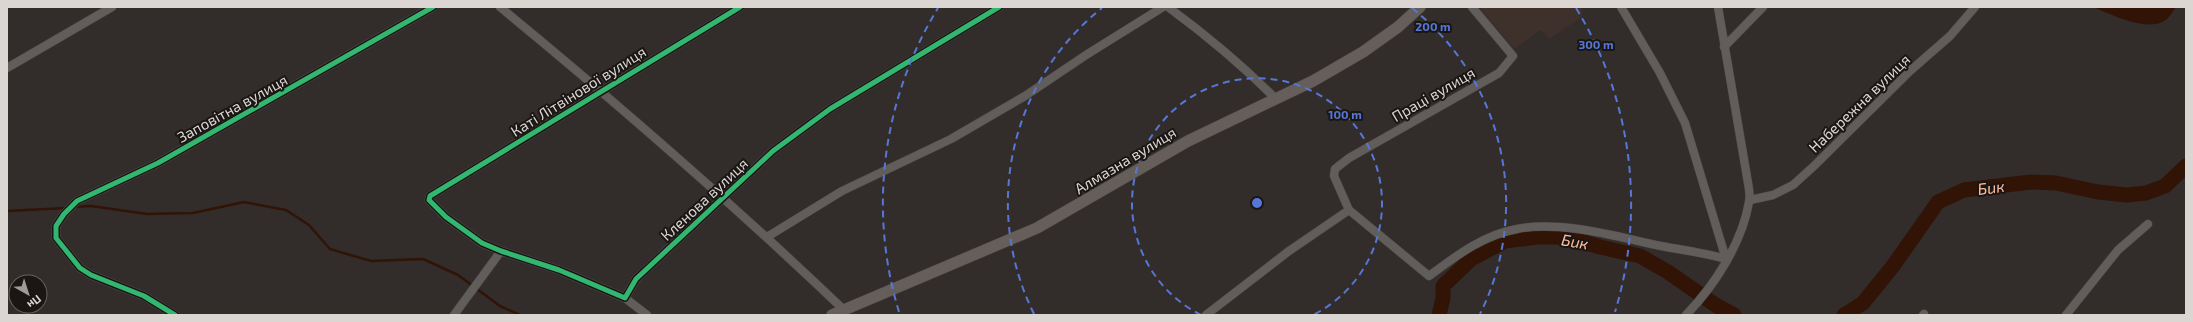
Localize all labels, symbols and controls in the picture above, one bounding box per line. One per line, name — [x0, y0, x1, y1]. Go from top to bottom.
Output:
text: 200 m — [1415, 19, 1451, 33]
text: 300 m — [1578, 37, 1614, 51]
street label: Каті Літвінової вулиця — [507, 42, 649, 141]
street label: Набережна вулиця — [1805, 50, 1914, 157]
street label: Праці вулиця — [1388, 63, 1478, 126]
street label: Заповітна вулиця — [174, 70, 291, 147]
text: 100 m — [1328, 107, 1362, 121]
street label: Алмазна вулиця — [1071, 123, 1179, 198]
street label: Кленова вулиця — [657, 154, 752, 245]
water label: Бик — [1976, 176, 2006, 198]
centre of rings — [1250, 196, 1264, 210]
water label: Бик — [1560, 229, 1591, 253]
north arrow — [8, 274, 48, 314]
text: Пн — [25, 293, 44, 312]

